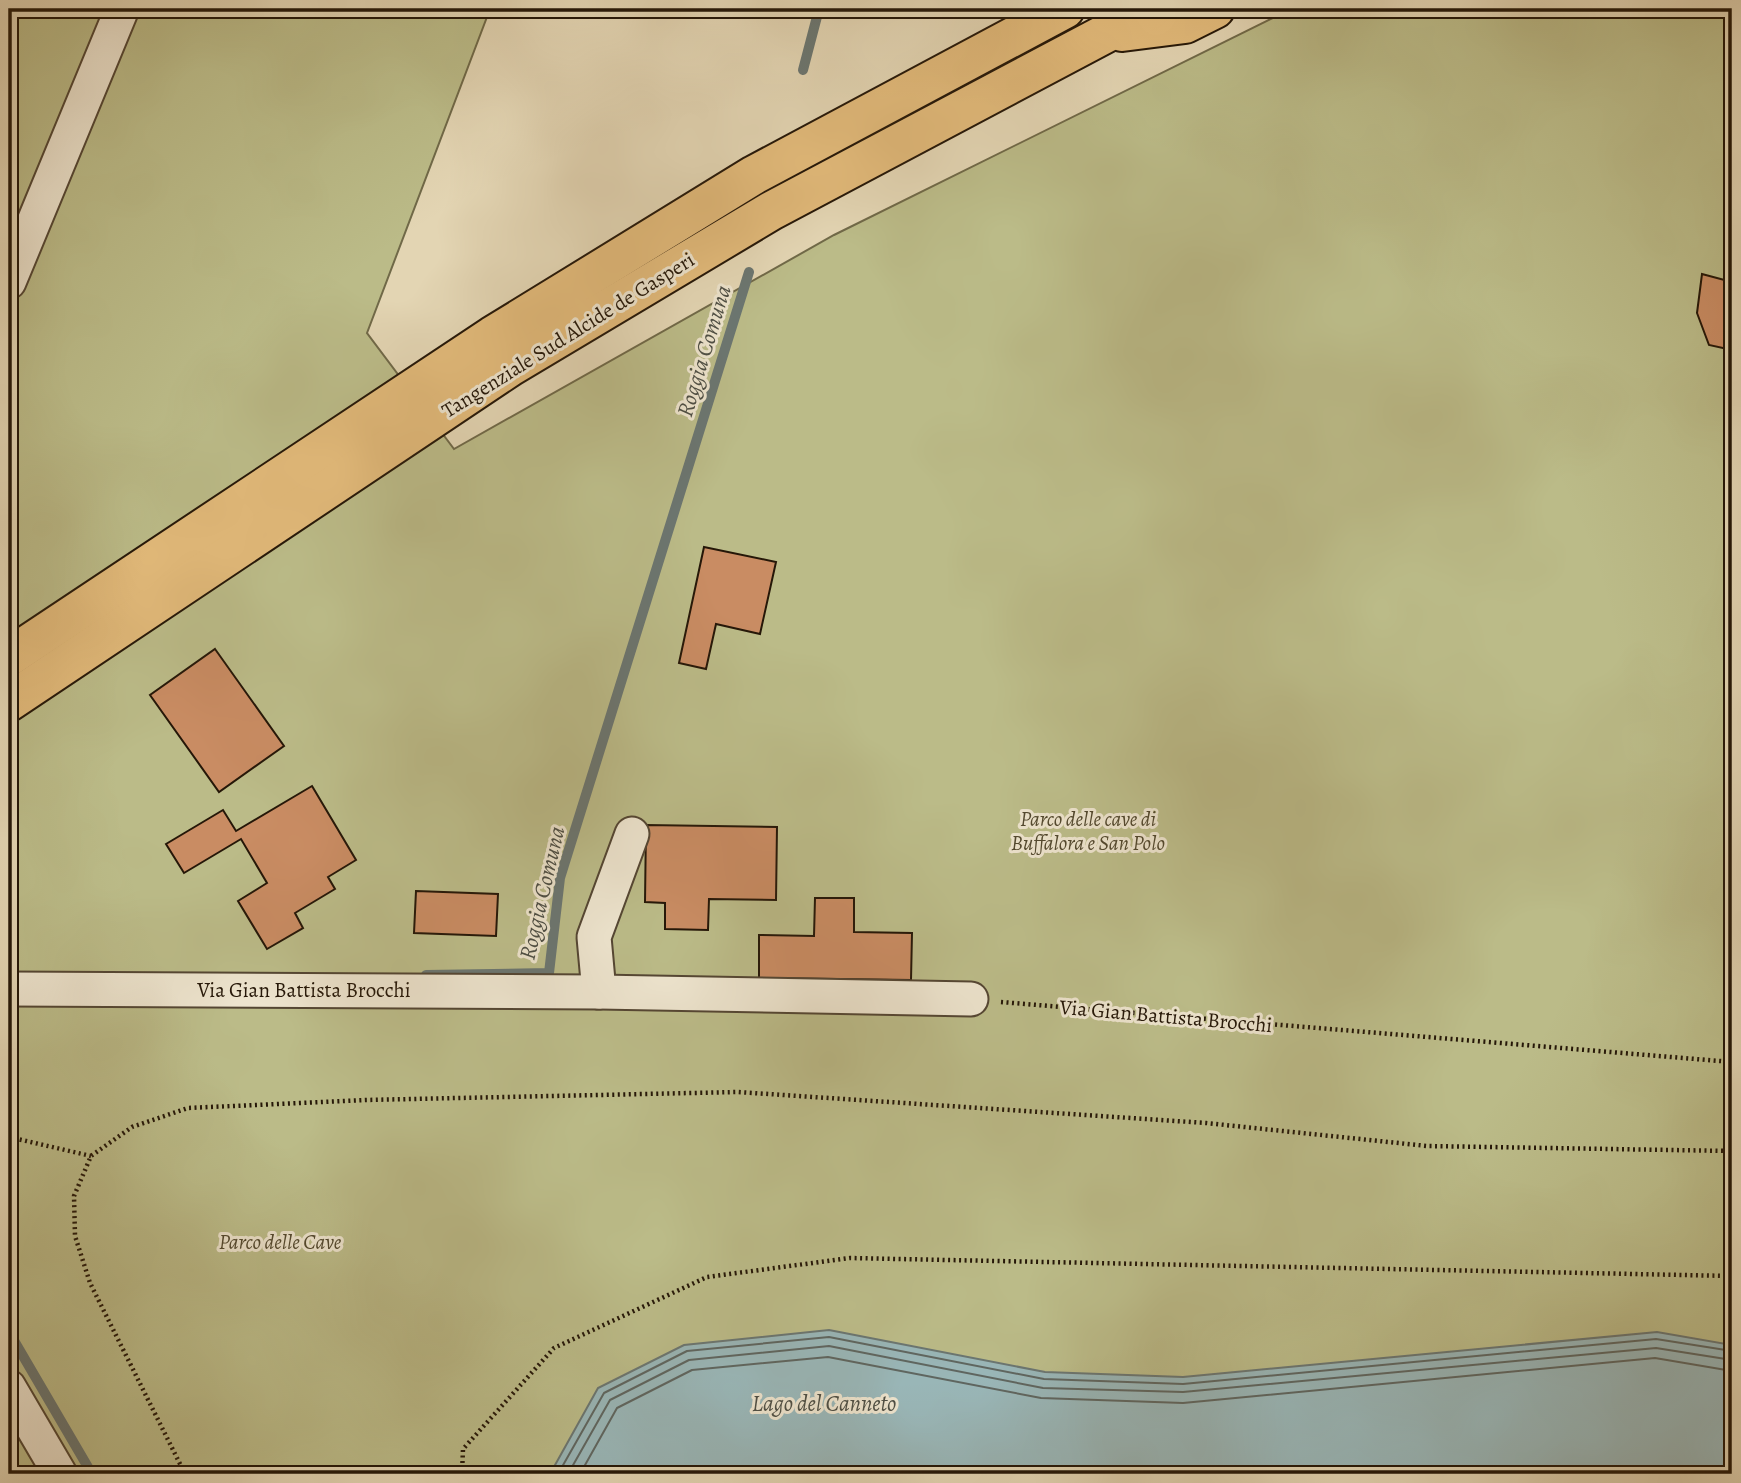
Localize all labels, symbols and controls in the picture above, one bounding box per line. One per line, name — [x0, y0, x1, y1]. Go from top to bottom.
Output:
street label: Tangenziale Sud Alcide de Gasperi — [436, 245, 700, 425]
water label: Roggia Comuna — [669, 281, 739, 421]
park label: Parco delle cave di Buffalora e San Polo — [1011, 805, 1165, 857]
water label: Roggia Comuna — [512, 823, 572, 963]
street label: Via Gian Battista Brocchi — [196, 976, 411, 1004]
street label: Via Gian Battista Brocchi — [1057, 993, 1274, 1039]
park label: Parco delle Cave — [219, 1228, 342, 1256]
water label: Lago del Canneto — [752, 1388, 896, 1419]

